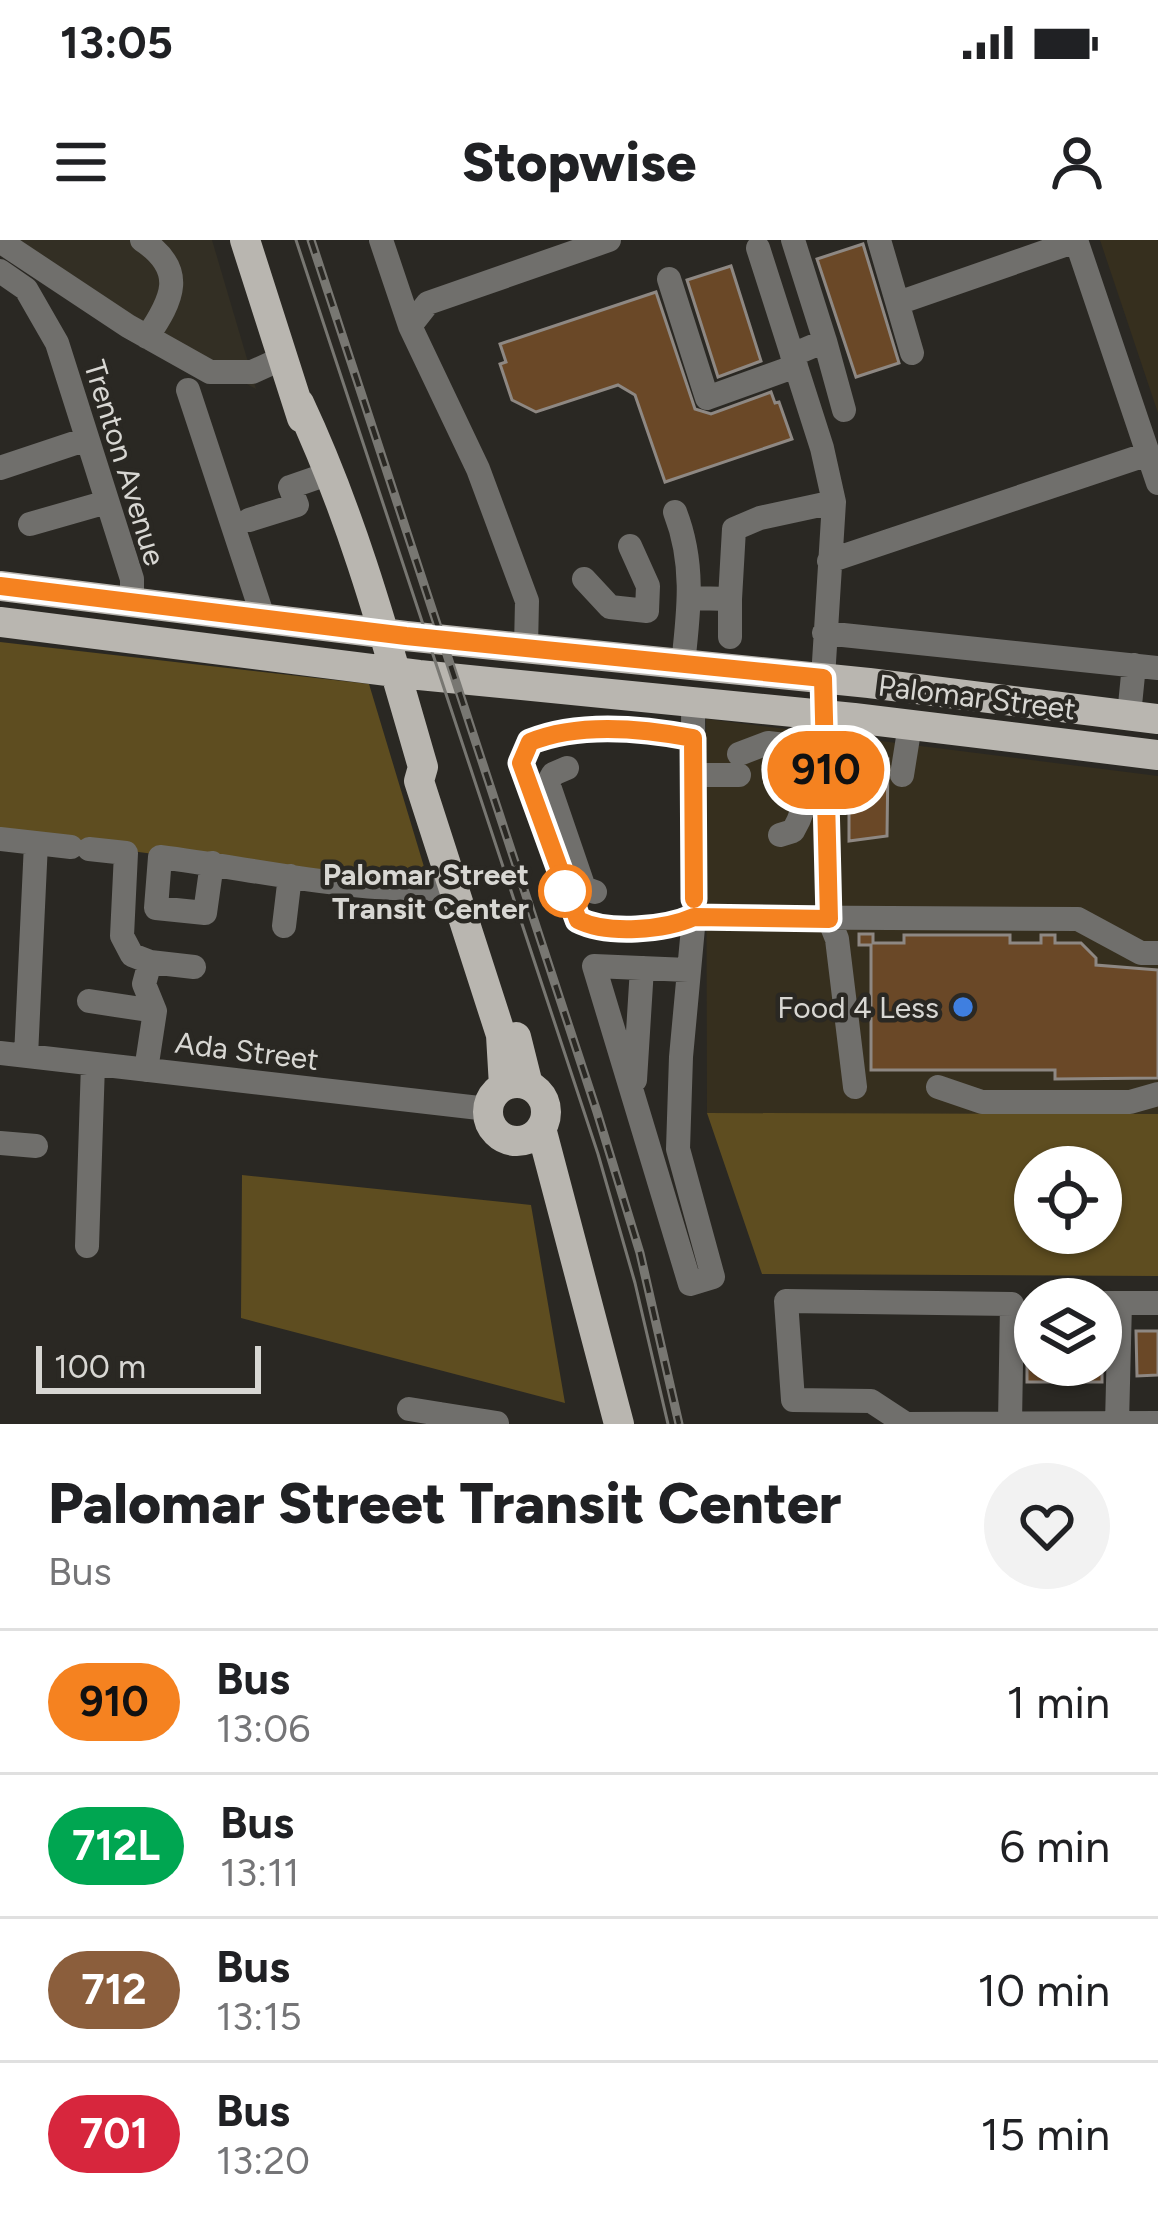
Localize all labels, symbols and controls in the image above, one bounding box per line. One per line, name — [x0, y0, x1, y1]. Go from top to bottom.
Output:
text: 13:05 — [60, 15, 173, 69]
icon: menu — [48, 129, 114, 195]
icon: person — [1044, 129, 1110, 195]
text: Stopwise — [462, 130, 696, 195]
street label: Trenton Avenue — [76, 356, 174, 570]
street label: Palomar Street — [876, 667, 1078, 727]
line badge: 910 — [757, 731, 895, 809]
text: 910 — [791, 744, 861, 795]
place label: Palomar Street Transit Center — [323, 856, 529, 927]
marker: Palomar Street Transit Center — [540, 866, 590, 916]
place label: Food 4 Less — [777, 989, 939, 1026]
marker: Food 4 Less — [950, 994, 976, 1020]
street label: Ada Street — [173, 1024, 321, 1078]
map controls — [1014, 1146, 1122, 1386]
button: locate — [1014, 1146, 1122, 1254]
button: layers — [1014, 1278, 1122, 1386]
scale bar — [36, 1340, 261, 1393]
text: 100 m — [54, 1347, 146, 1386]
button: heart — [984, 1463, 1110, 1589]
text: Palomar Street Transit Center — [48, 1469, 841, 1537]
text: Bus — [48, 1548, 112, 1595]
text: Bus — [216, 1651, 290, 1705]
text: 1 min — [1006, 1675, 1110, 1729]
text: 910 — [79, 1676, 149, 1727]
text: 13:06 — [216, 1705, 310, 1752]
text: Bus — [220, 1795, 294, 1849]
text: 6 min — [1000, 1819, 1110, 1873]
text: 712L — [72, 1820, 160, 1871]
text: 13:11 — [220, 1849, 299, 1896]
text: Bus — [216, 1939, 290, 1993]
text: 10 min — [978, 1963, 1110, 2017]
text: 712 — [81, 1964, 147, 2015]
text: 13:15 — [216, 1993, 302, 2040]
text: Bus — [216, 2083, 290, 2137]
text: 15 min — [981, 2107, 1110, 2161]
text: 701 — [80, 2108, 148, 2159]
text: 13:20 — [216, 2137, 310, 2184]

